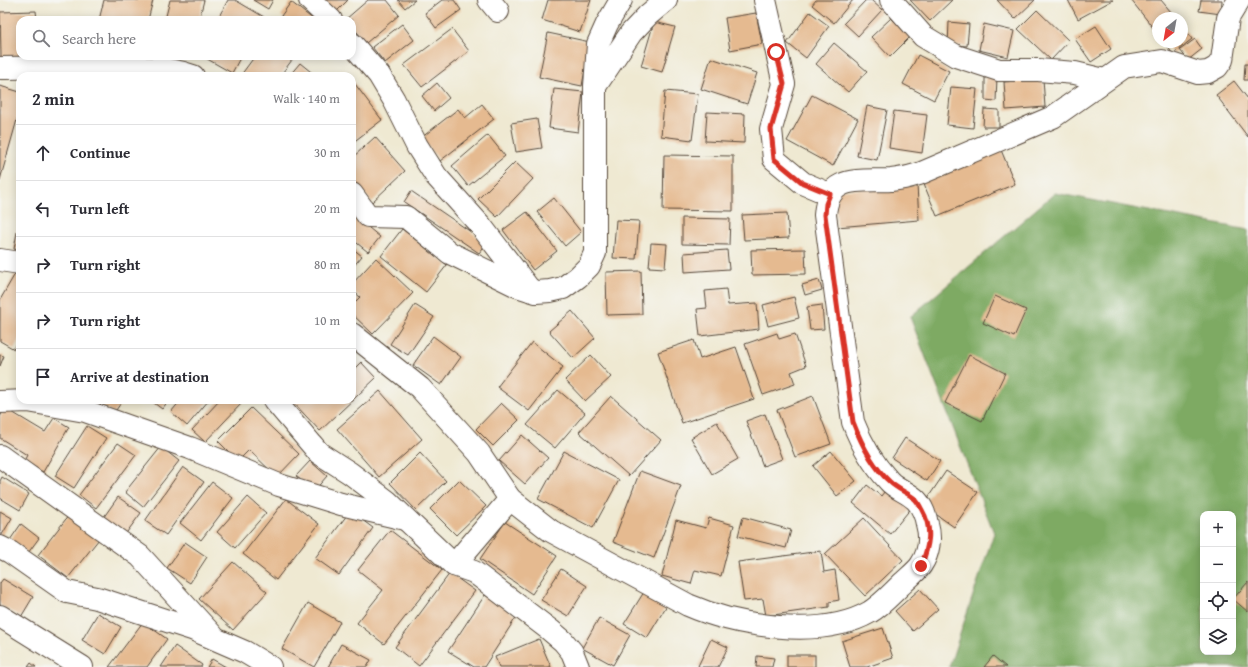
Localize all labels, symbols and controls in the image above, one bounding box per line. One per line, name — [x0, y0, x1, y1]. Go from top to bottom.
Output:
north arrow — [1152, 12, 1188, 48]
search box — [16, 16, 356, 60]
icon: search — [30, 27, 52, 49]
text: Search here — [62, 28, 136, 49]
route start — [767, 43, 785, 61]
text: 2 min — [32, 86, 74, 111]
text: Walk · 140 m — [273, 89, 340, 108]
icon: ahead — [32, 142, 54, 164]
text: Continue — [70, 142, 131, 163]
text: 30 m — [314, 143, 340, 162]
icon: left — [32, 198, 54, 220]
text: Turn left — [70, 198, 129, 219]
text: 20 m — [314, 199, 340, 218]
icon: right — [32, 254, 54, 276]
text: Turn right — [70, 254, 141, 275]
text: 80 m — [314, 255, 340, 274]
icon: right — [32, 310, 54, 332]
text: Turn right — [70, 310, 141, 331]
text: 10 m — [314, 311, 340, 330]
icon: arrive — [32, 366, 54, 388]
text: Arrive at destination — [70, 366, 209, 387]
map controls — [1200, 511, 1236, 655]
button: + — [1200, 511, 1236, 547]
button: − — [1200, 547, 1236, 583]
route end — [912, 557, 930, 575]
button: locate — [1200, 583, 1236, 619]
button: layers — [1200, 619, 1236, 655]

